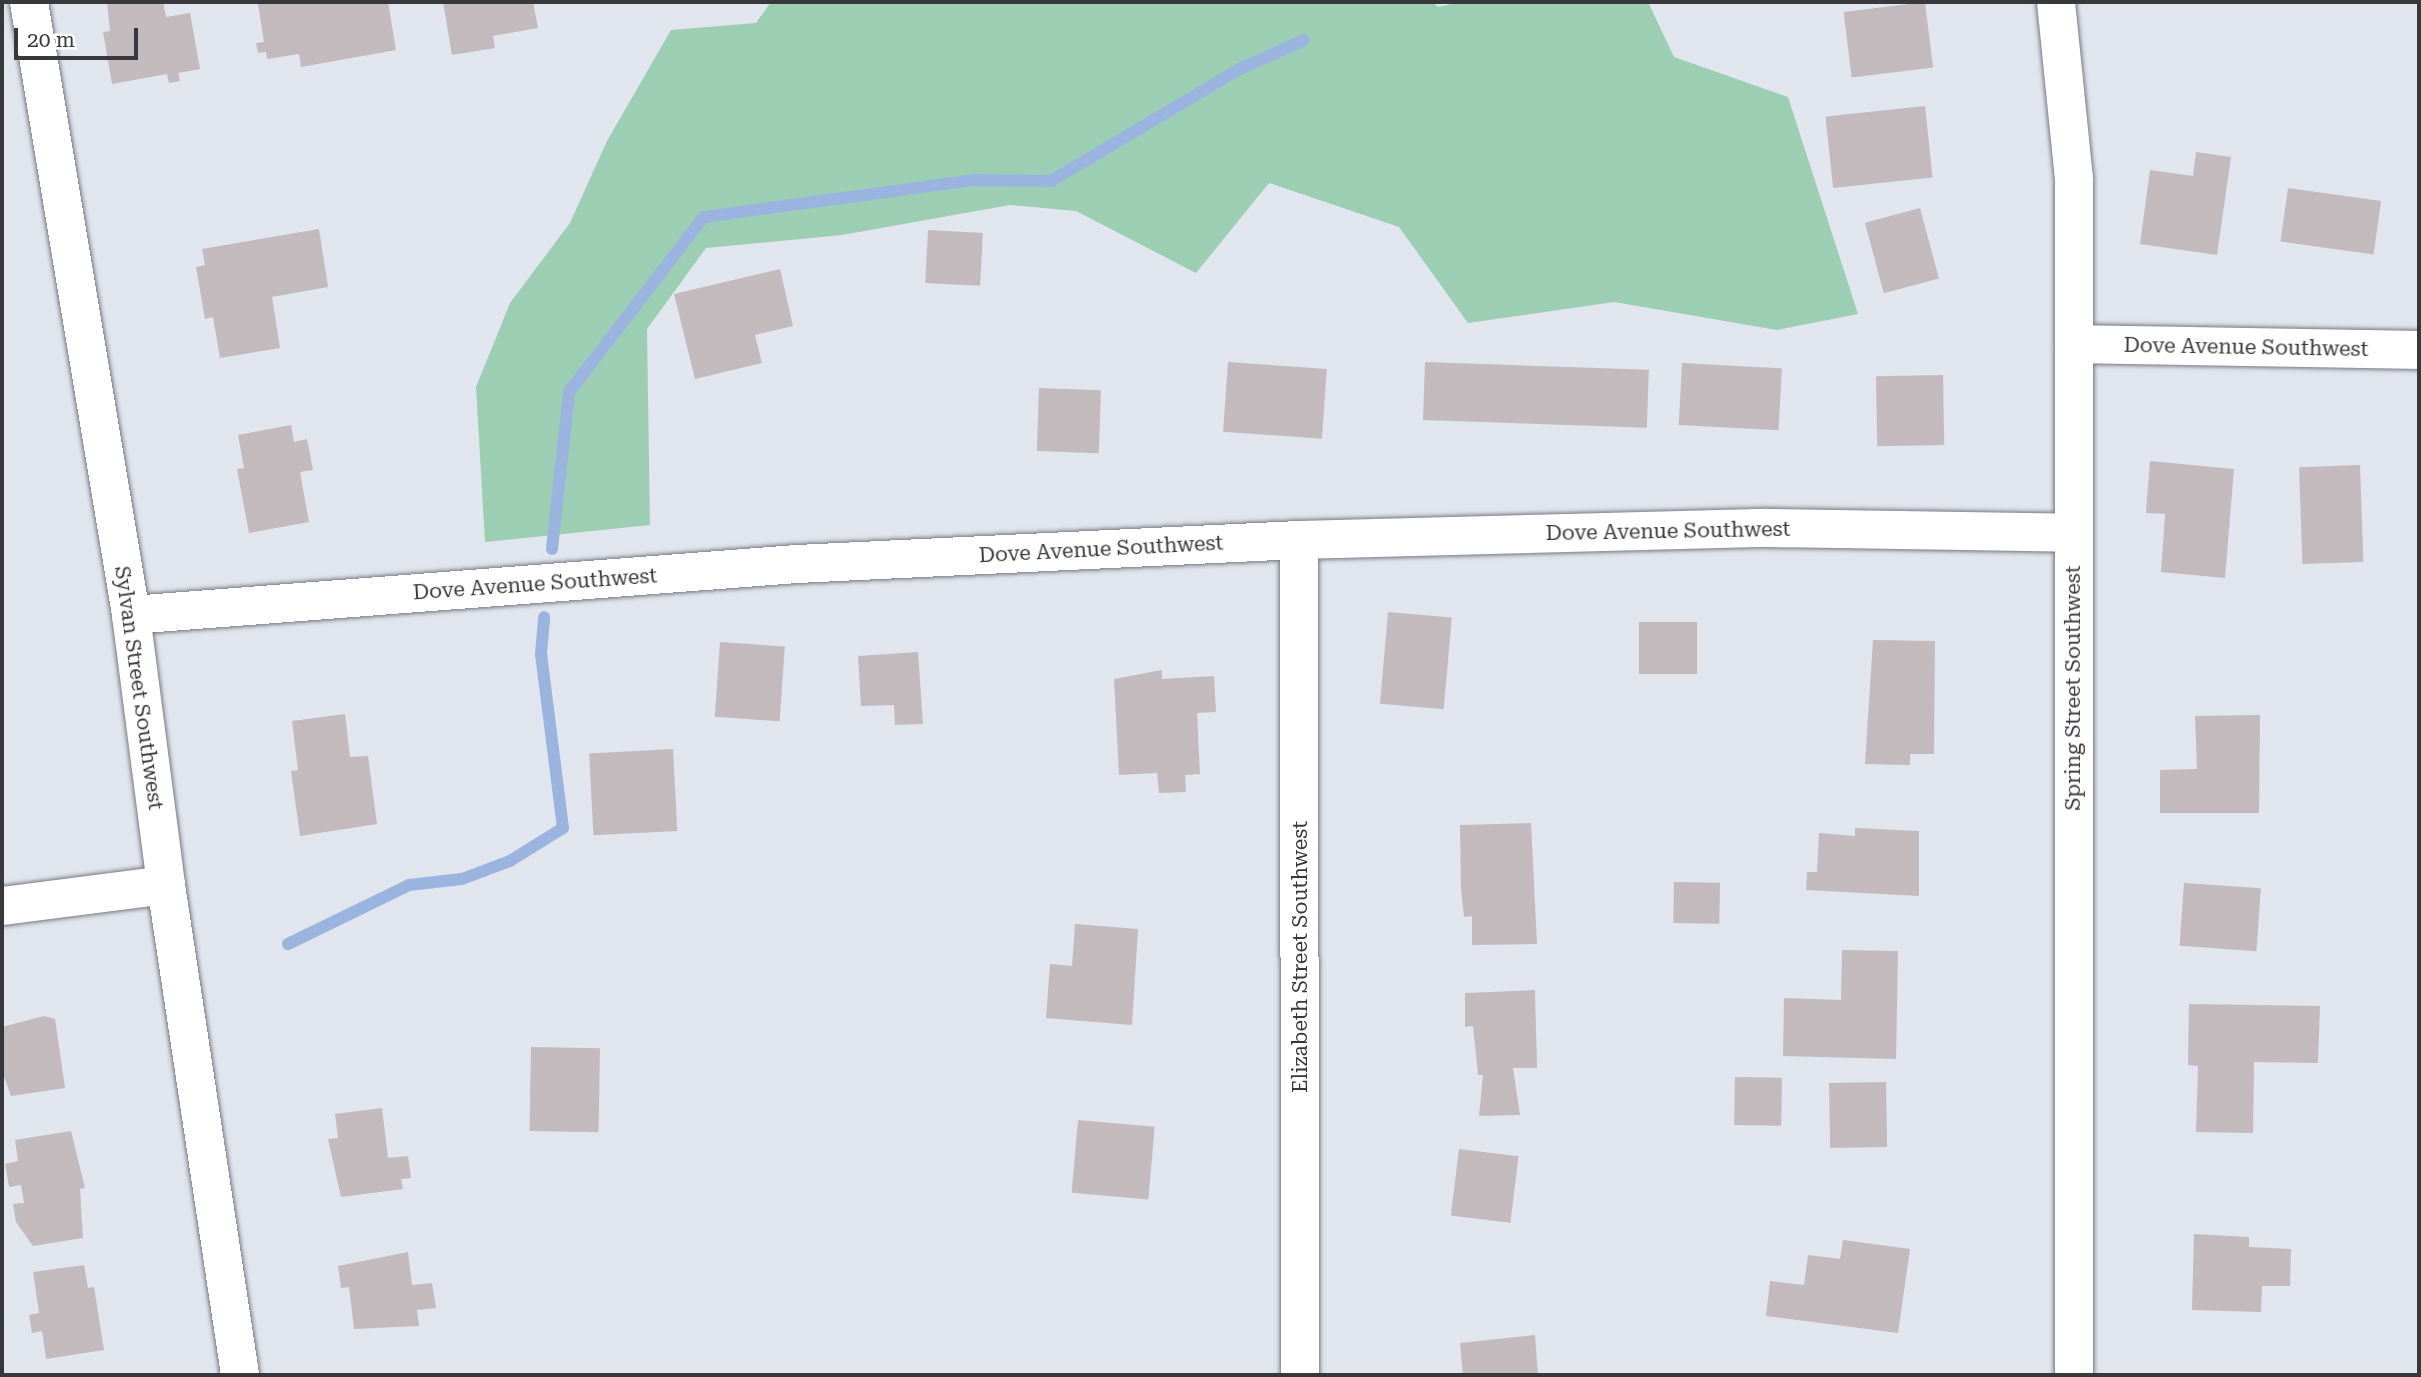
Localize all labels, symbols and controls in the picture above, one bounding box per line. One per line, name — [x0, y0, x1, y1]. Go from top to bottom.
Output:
scale bar — [18, 14, 142, 58]
text: 20 m — [27, 28, 75, 52]
street label: Dove Avenue Southwest — [2123, 332, 2369, 362]
street label: Dove Avenue Southwest — [1545, 516, 1791, 546]
street label: Dove Avenue Southwest — [978, 530, 1224, 568]
street label: Dove Avenue Southwest — [412, 563, 658, 605]
street label: Sylvan Street Southwest — [109, 564, 169, 812]
street label: Spring Street Southwest — [2060, 565, 2086, 811]
street label: Elizabeth Street Southwest — [1287, 821, 1313, 1093]

